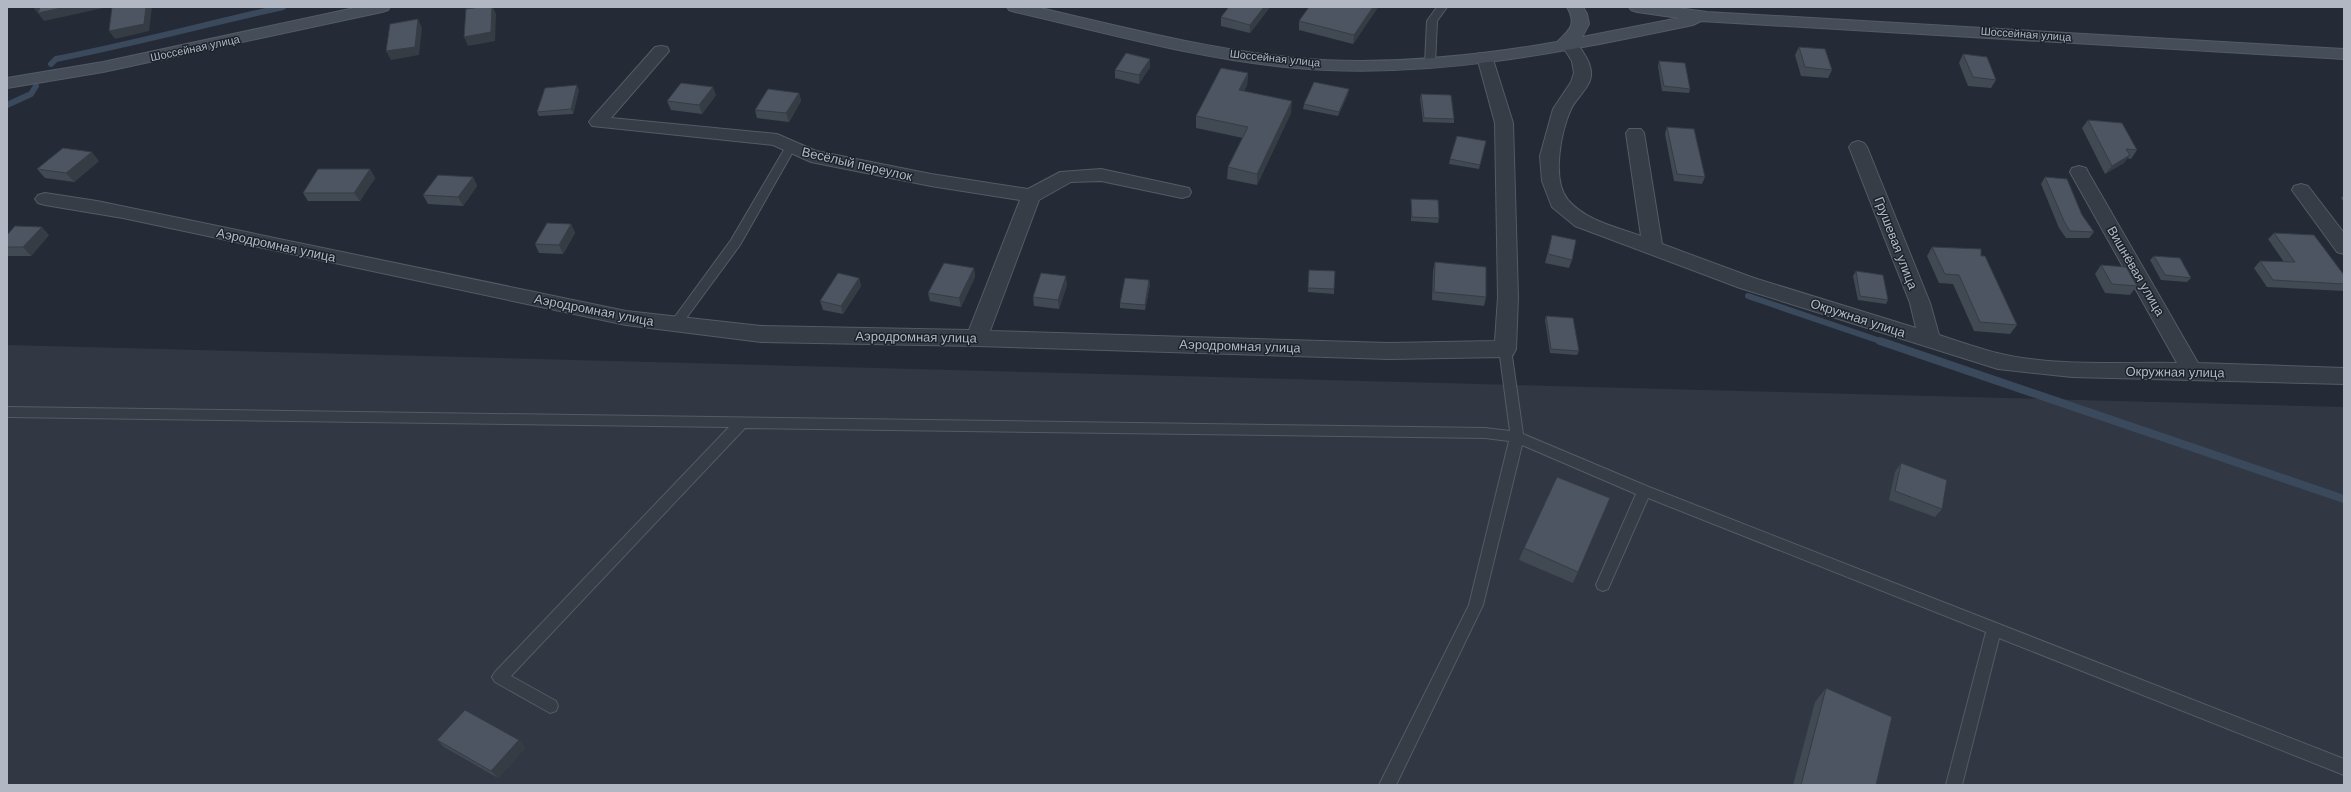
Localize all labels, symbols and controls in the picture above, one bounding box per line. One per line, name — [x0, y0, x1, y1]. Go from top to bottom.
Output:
street label: Шоссейная улица — [1980, 25, 2073, 43]
street label: Шоссейная улица — [149, 32, 242, 63]
street label: Шоссейная улица — [1229, 47, 1322, 69]
street label: Весёлый переулок — [800, 144, 914, 184]
street label: Грушевая улица — [1871, 195, 1921, 292]
street label: Вишнёвая улица — [2104, 223, 2168, 319]
street label: Аэродромная улица — [215, 225, 338, 265]
street label: Аэродромная улица — [533, 291, 656, 329]
street label: Окружная улица — [1809, 296, 1908, 341]
street label: Аэродромная улица — [855, 328, 978, 346]
street label: Аэродромная улица — [1179, 336, 1302, 356]
street label: Окружная улица — [2125, 364, 2225, 380]

